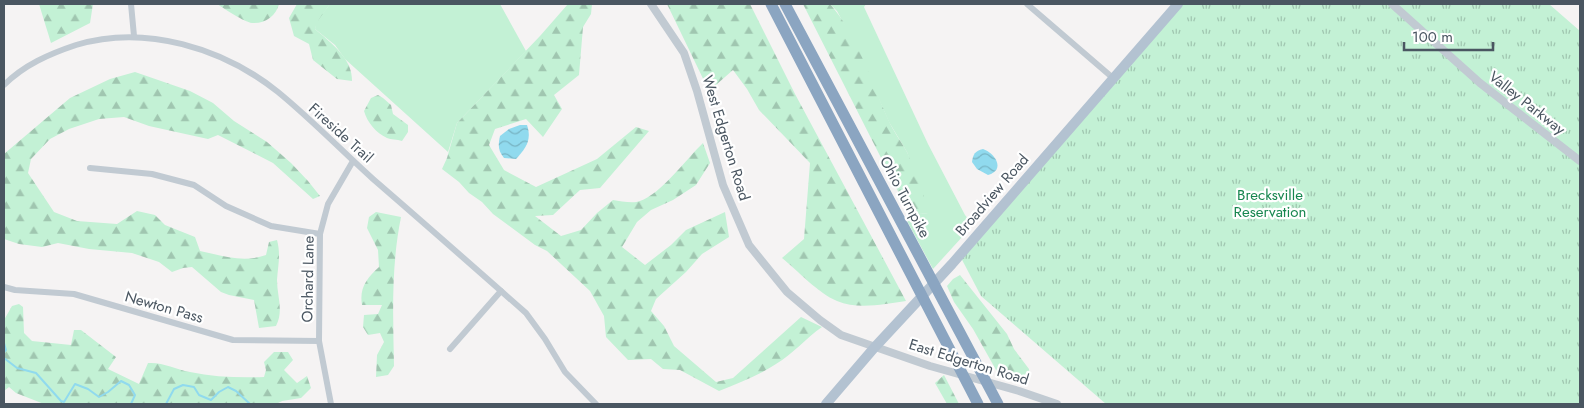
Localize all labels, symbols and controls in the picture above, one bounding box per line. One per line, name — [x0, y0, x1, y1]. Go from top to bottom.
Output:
scale bar — [1404, 20, 1493, 52]
text: 100 m — [1412, 26, 1453, 48]
street label: Valley Parkway — [1484, 66, 1570, 140]
street label: West Edgerton Road — [696, 72, 756, 204]
street label: Fireside Trail — [304, 98, 378, 168]
street label: Broadview Road — [950, 149, 1034, 241]
street label: Ohio Turnpike — [874, 152, 936, 242]
park label: Brecksville Reservation — [1234, 184, 1306, 223]
street label: Orchard Lane — [296, 235, 320, 323]
street label: Newton Pass — [122, 285, 206, 329]
street label: East Edgerton Road — [906, 333, 1032, 391]

